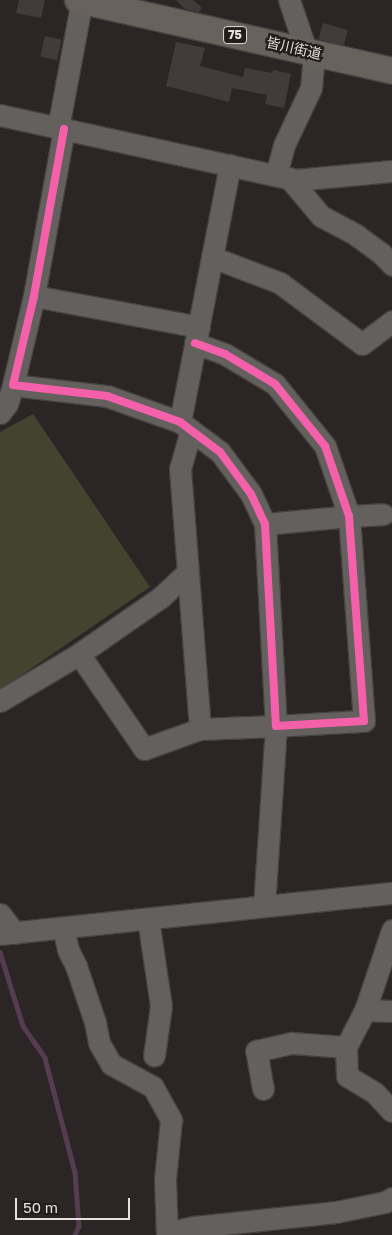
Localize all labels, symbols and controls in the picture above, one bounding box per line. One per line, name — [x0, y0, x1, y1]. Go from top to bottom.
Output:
road number: 75 — [222, 26, 248, 44]
street label: 皆川街道 — [265, 34, 323, 62]
scale bar — [18, 1188, 132, 1220]
text: 50 m — [23, 1198, 58, 1216]

